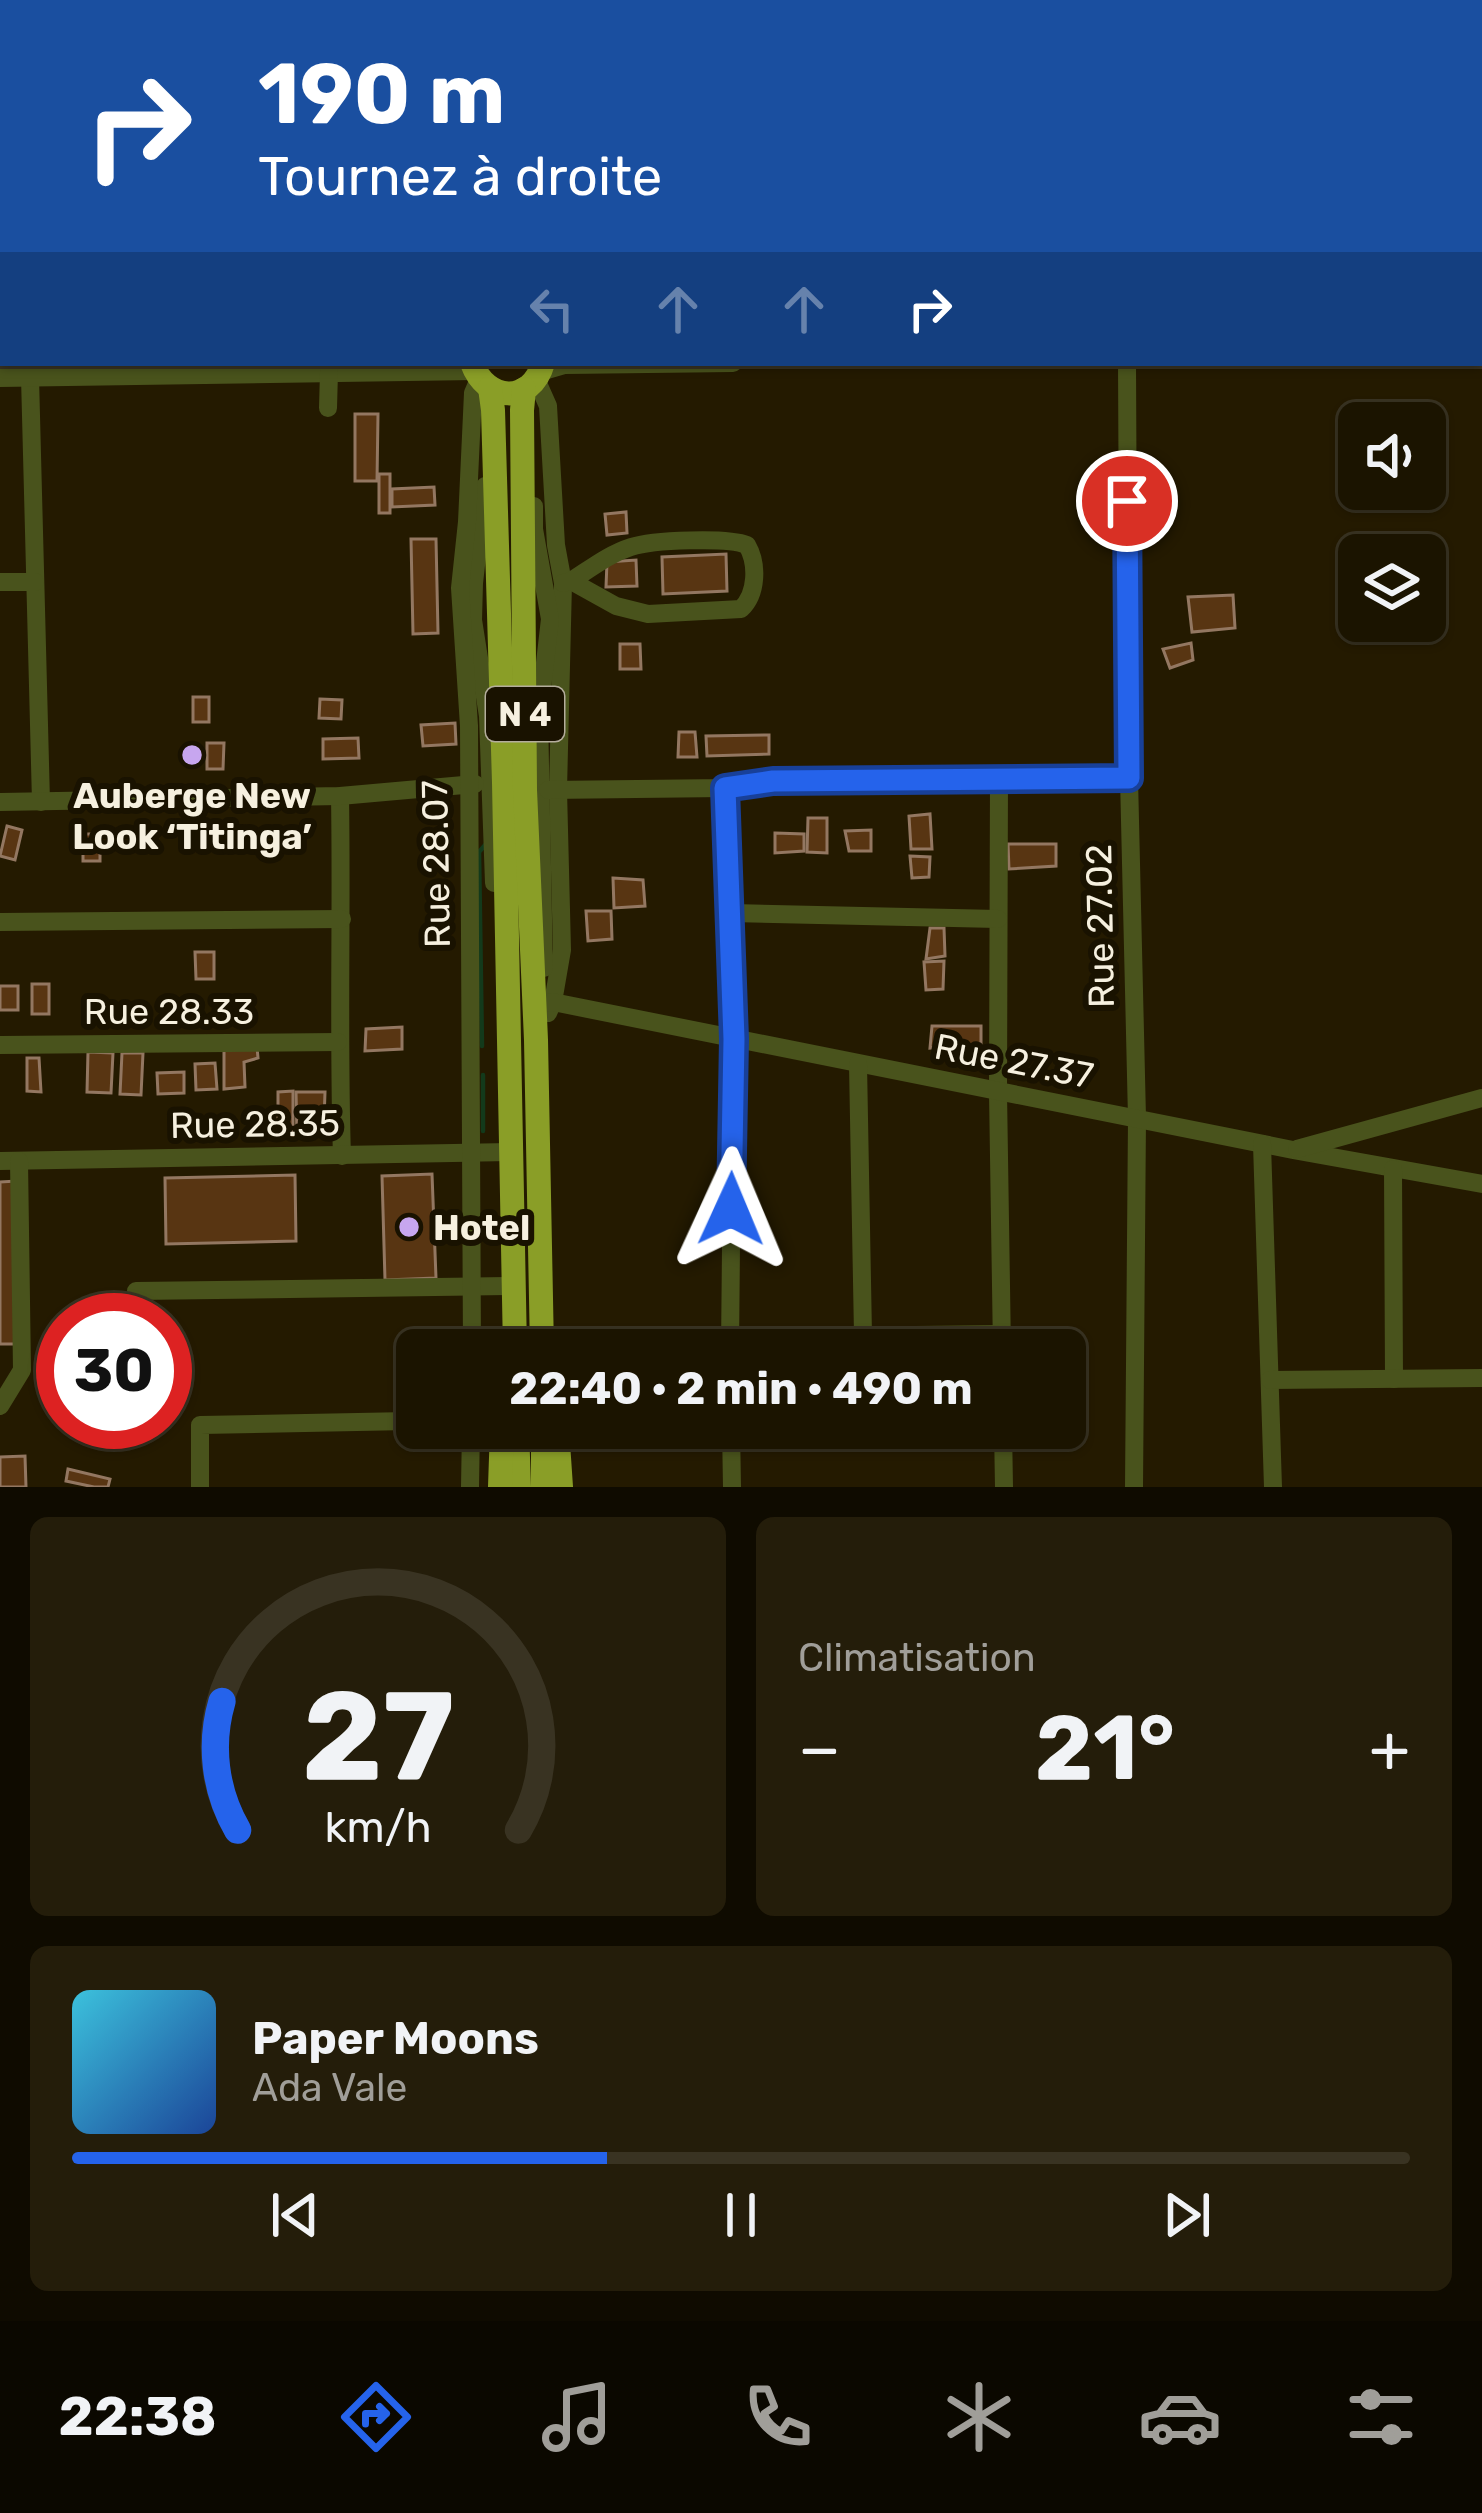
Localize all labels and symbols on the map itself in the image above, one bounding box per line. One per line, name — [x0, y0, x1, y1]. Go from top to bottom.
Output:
pin — [1076, 450, 1178, 552]
road number: N 4 — [486, 687, 564, 741]
marker: Auberge New Look ‘Titinga’ — [179, 742, 205, 768]
place label: Auberge New Look ‘Titinga’ — [72, 774, 312, 858]
street label: Rue 28.07 — [413, 780, 459, 948]
street label: Rue 27.02 — [1077, 844, 1123, 1008]
street label: Rue 28.33 — [84, 990, 254, 1033]
street label: Rue 27.37 — [931, 1025, 1097, 1097]
street label: Rue 28.35 — [170, 1101, 340, 1147]
position arrow — [668, 1146, 794, 1272]
place label: Hotel — [433, 1206, 530, 1249]
marker: Hotel — [396, 1214, 422, 1240]
speed limit sign: 30 — [36, 1293, 192, 1449]

